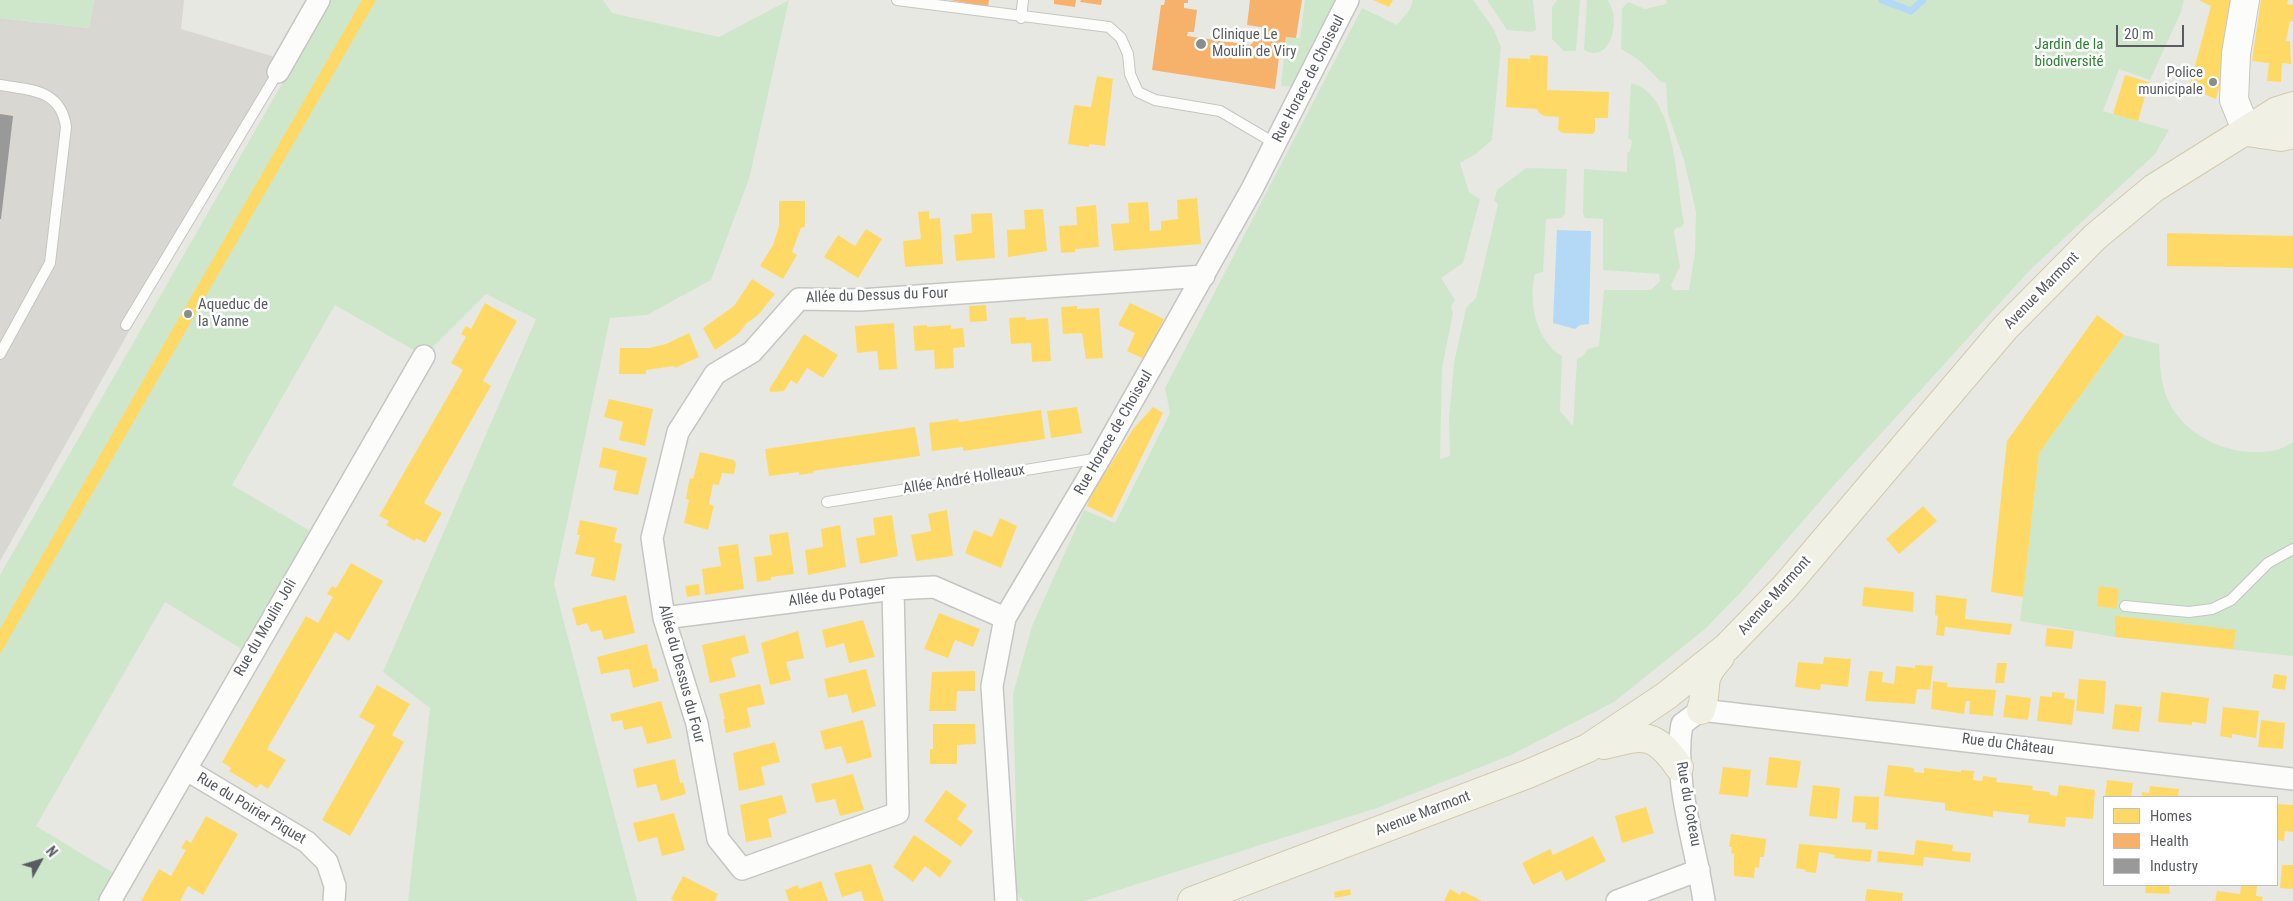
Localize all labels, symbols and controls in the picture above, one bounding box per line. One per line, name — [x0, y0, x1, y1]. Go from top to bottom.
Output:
street label: Rue Horace de Choiseul — [1269, 12, 1349, 146]
scale bar — [2118, 15, 2186, 47]
text: 20 m — [2124, 25, 2154, 43]
place label: Clinique Le Moulin de Viry — [1212, 26, 1296, 61]
park label: Jardin de la biodiversité — [2034, 36, 2104, 71]
marker: Clinique Le Moulin de Viry — [1194, 37, 1208, 51]
place label: Police municipale — [2138, 64, 2203, 99]
marker: Police municipale — [2207, 76, 2219, 88]
street label: Avenue Marmont — [2001, 249, 2083, 333]
street label: Allée du Dessus du Four — [805, 285, 949, 307]
place label: Aqueduc de la Vanne — [198, 296, 268, 331]
marker: Aqueduc de la Vanne — [182, 308, 194, 320]
street label: Rue Horace de Choiseul — [1071, 368, 1157, 498]
street label: Allée André Holleaux — [902, 461, 1026, 499]
street label: Avenue Marmont — [1735, 553, 1815, 639]
street label: Rue du Moulin Joli — [231, 576, 301, 680]
street label: Allée du Potager — [787, 581, 887, 611]
street label: Allée du Dessus du Four — [654, 603, 708, 745]
street label: Rue du Château — [1961, 730, 2055, 760]
street label: Rue du Coteau — [1672, 760, 1704, 848]
street label: Rue du Poirier Piquet — [193, 769, 309, 849]
street label: Avenue Marmont — [1373, 788, 1473, 840]
legend — [2103, 796, 2278, 886]
text: Homes — [2150, 807, 2192, 825]
text: Health — [2150, 832, 2189, 850]
north arrow — [15, 836, 65, 886]
text: N — [43, 843, 61, 860]
text: Industry — [2150, 857, 2198, 875]

